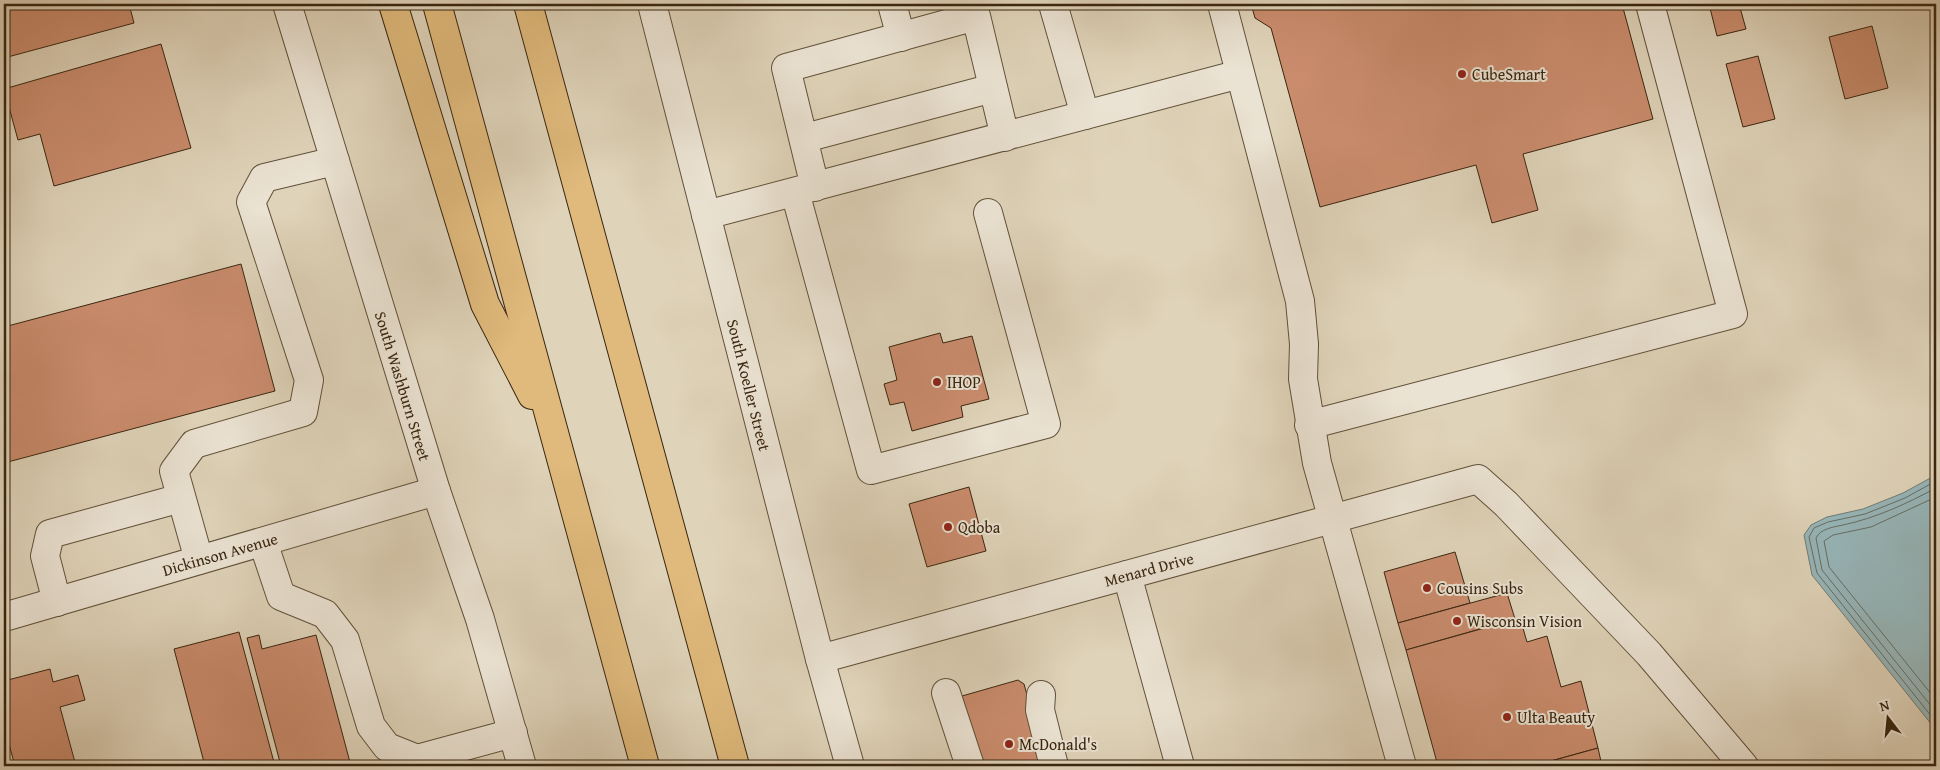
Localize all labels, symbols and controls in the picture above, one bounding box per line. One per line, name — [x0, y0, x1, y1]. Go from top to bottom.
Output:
place label: CubeSmart — [1472, 62, 1546, 86]
marker: CubeSmart — [1456, 68, 1468, 80]
street label: South Washburn Street — [369, 308, 437, 464]
street label: South Koeller Street — [721, 317, 777, 454]
place label: IHOP — [947, 370, 981, 394]
marker: IHOP — [931, 376, 943, 388]
place label: Qdoba — [958, 515, 1001, 539]
marker: Qdoba — [942, 521, 954, 533]
street label: Dickinson Avenue — [160, 526, 280, 582]
street label: Menard Drive — [1102, 546, 1196, 592]
place label: Cousins Subs — [1437, 576, 1523, 600]
marker: Cousins Subs — [1421, 582, 1433, 594]
place label: Wisconsin Vision — [1467, 609, 1582, 633]
marker: Wisconsin Vision — [1451, 615, 1463, 627]
north arrow — [1862, 692, 1912, 742]
text: N — [1877, 694, 1892, 716]
place label: Ulta Beauty — [1517, 705, 1595, 729]
marker: Ulta Beauty — [1501, 711, 1513, 723]
place label: McDonald's — [1019, 732, 1097, 756]
marker: McDonald's — [1003, 738, 1015, 750]

